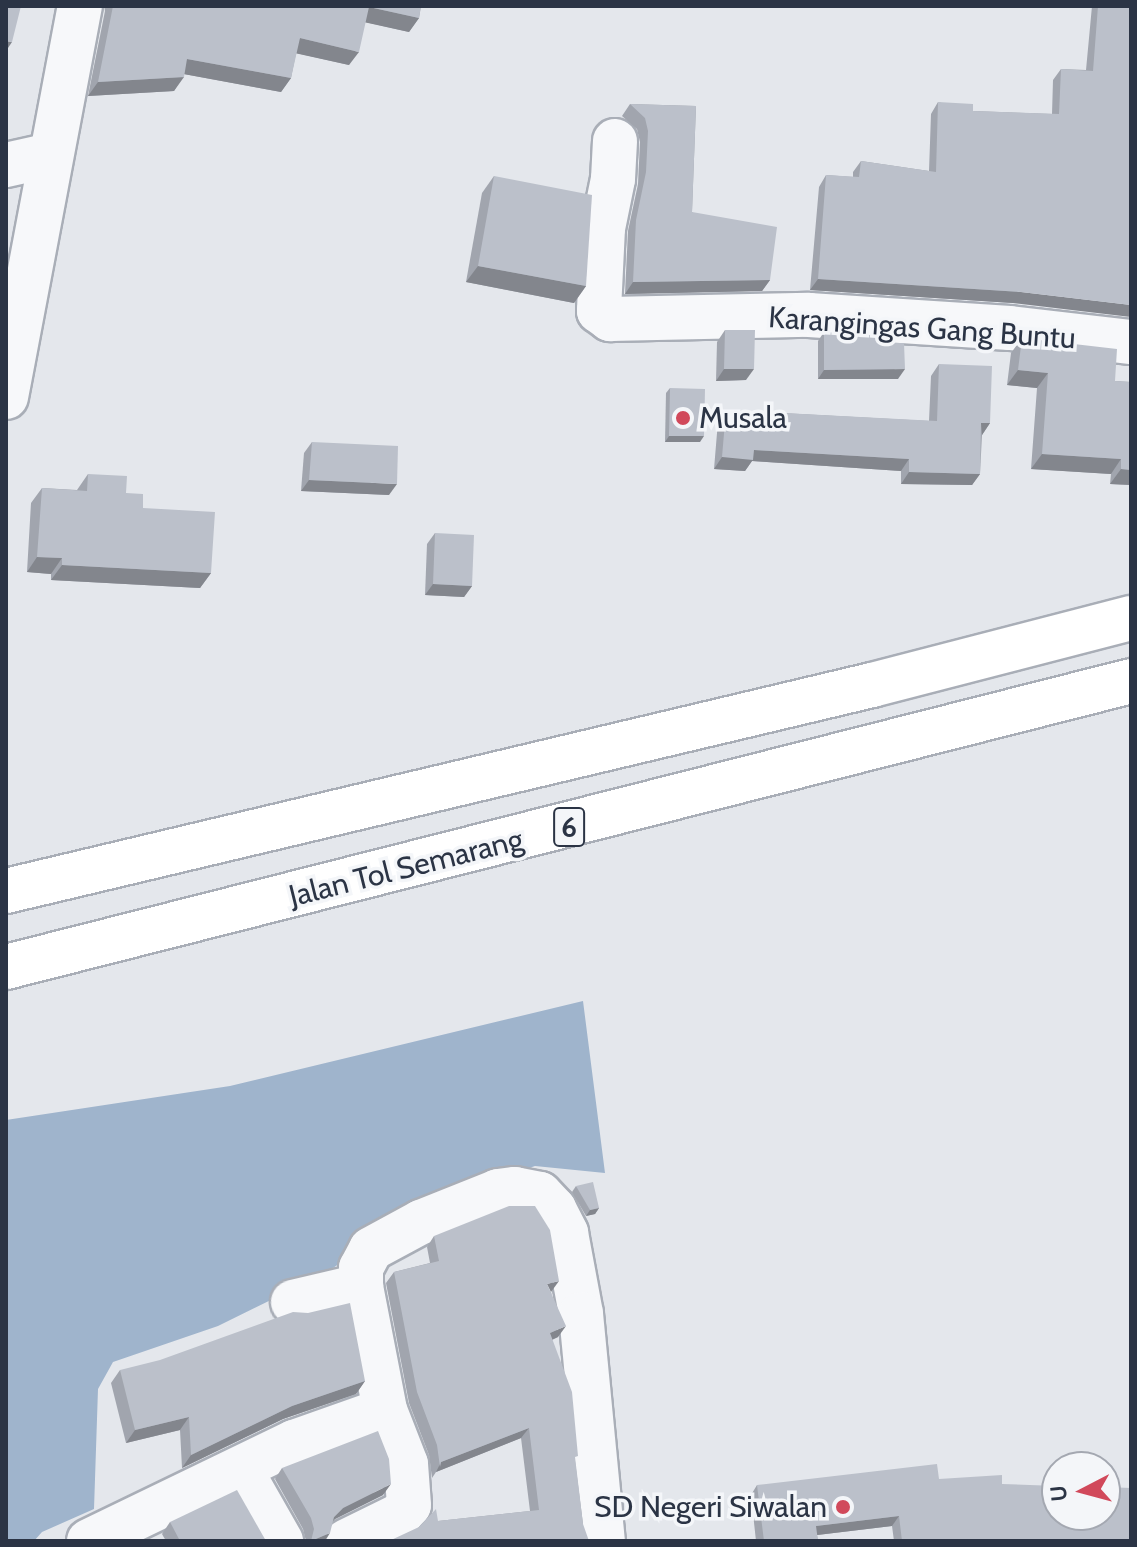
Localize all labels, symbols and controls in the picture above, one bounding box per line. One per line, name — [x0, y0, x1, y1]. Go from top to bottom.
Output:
street label: Karangingas Gang Buntu — [767, 299, 1077, 357]
place label: Musala — [699, 400, 787, 436]
marker: Musala — [674, 409, 692, 427]
road number: 6 — [553, 803, 585, 851]
street label: Jalan Tol Semarang — [285, 822, 527, 914]
north arrow — [1041, 1451, 1121, 1531]
text: U — [1044, 1484, 1073, 1503]
place label: SD Negeri Siwalan — [594, 1489, 827, 1525]
marker: SD Negeri Siwalan — [834, 1498, 852, 1516]

